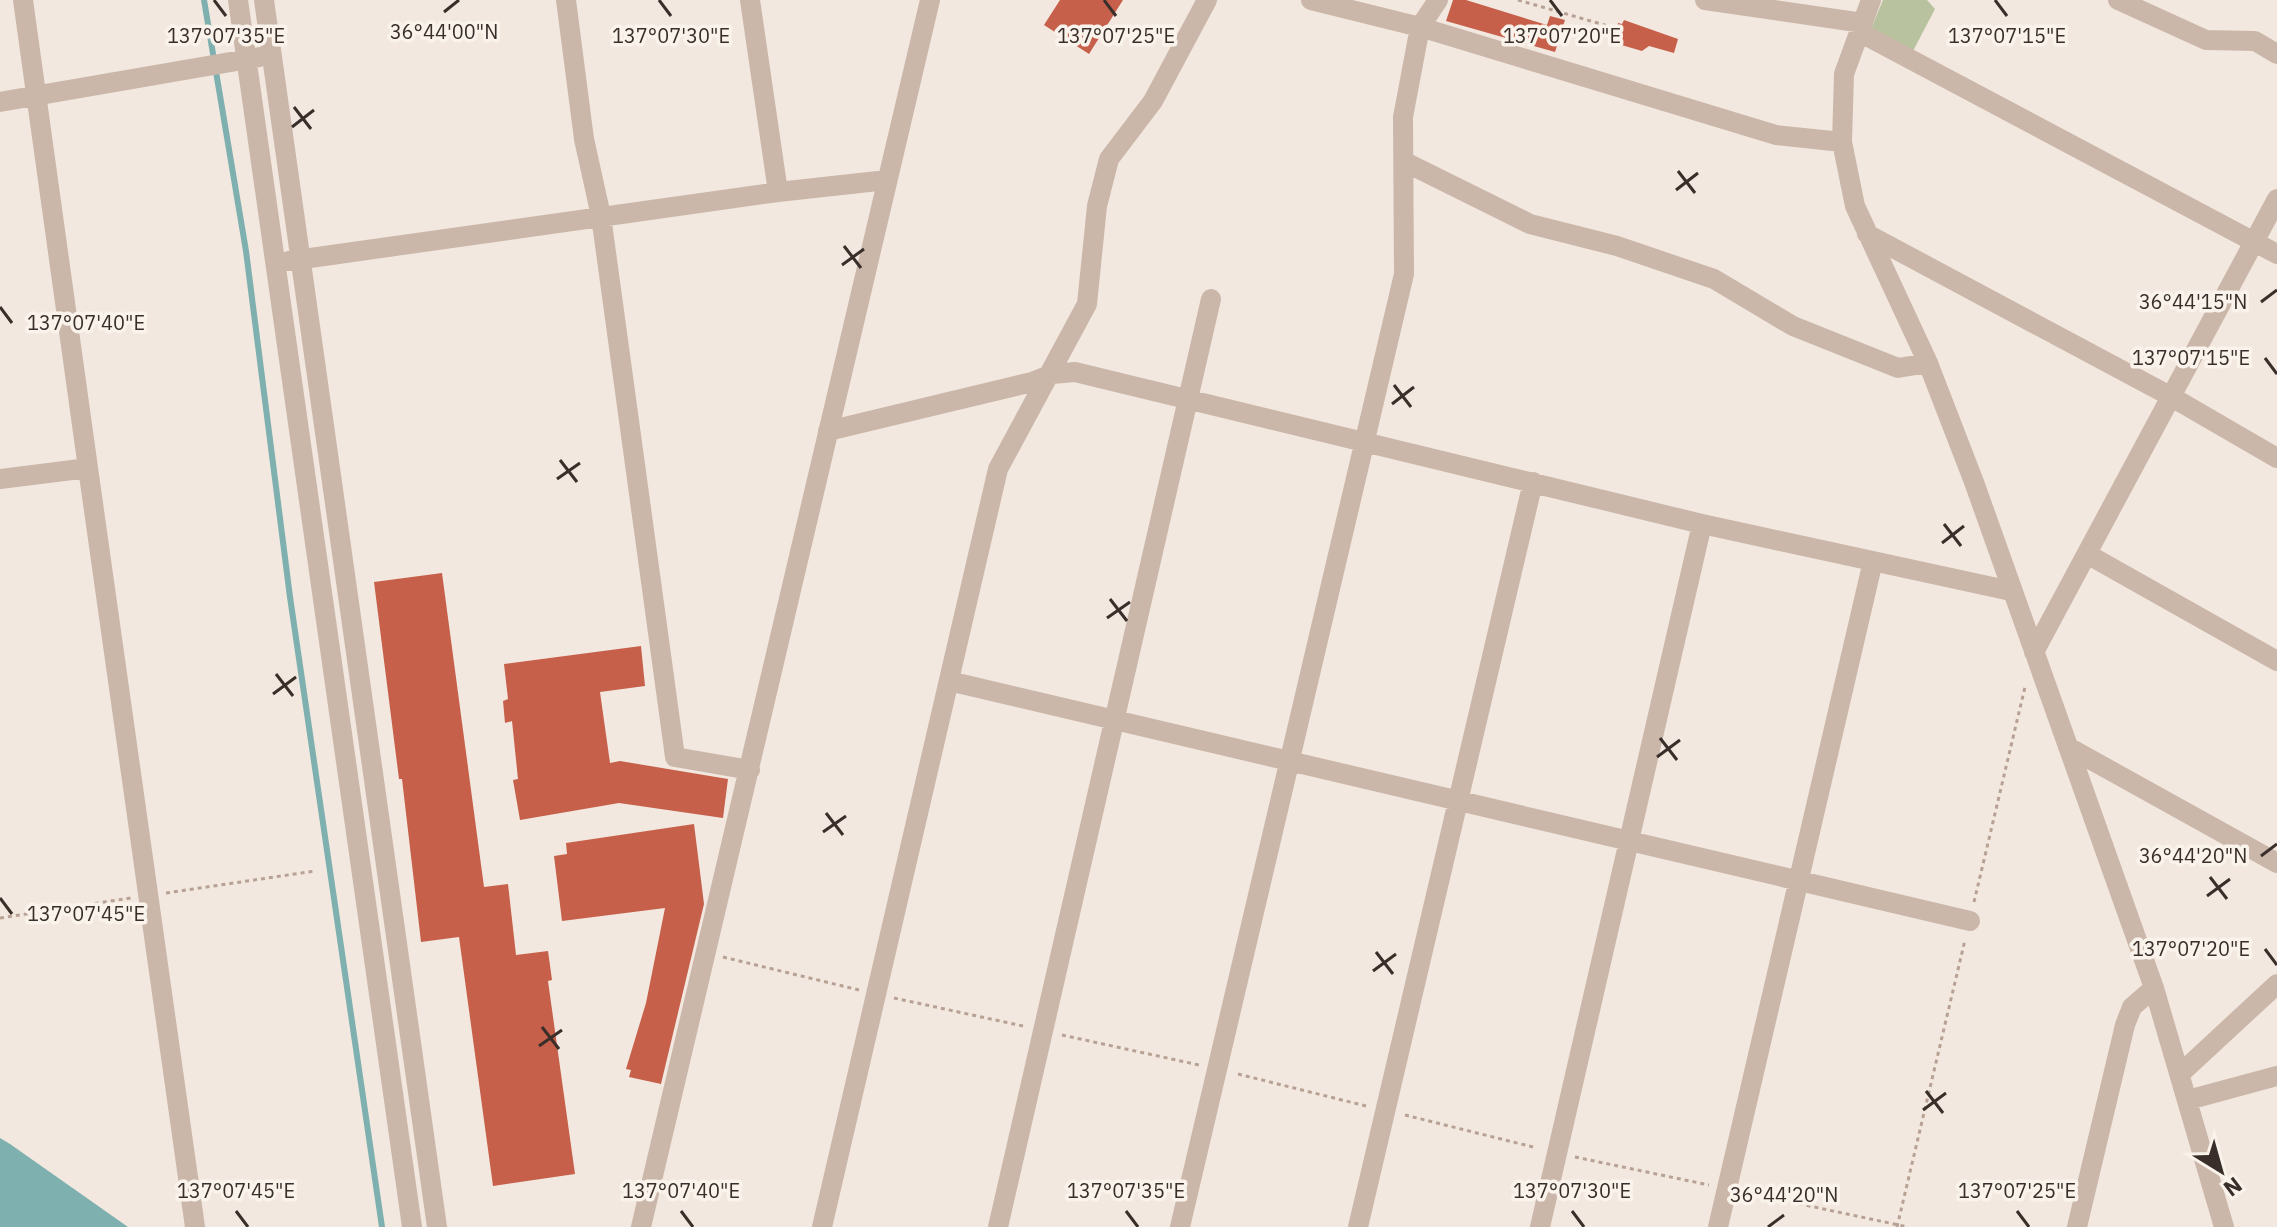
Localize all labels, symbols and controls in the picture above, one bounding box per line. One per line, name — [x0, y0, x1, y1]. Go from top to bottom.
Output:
text: 36°44'00"N — [390, 18, 498, 45]
text: 137°07'35"E — [167, 22, 285, 49]
text: 137°07'30"E — [612, 22, 730, 49]
text: 137°07'25"E — [1057, 22, 1175, 49]
text: 137°07'20"E — [1503, 22, 1621, 49]
text: 137°07'15"E — [1948, 22, 2066, 49]
text: 36°44'15"N — [2139, 288, 2247, 315]
text: 137°07'40"E — [27, 309, 145, 336]
text: 137°07'15"E — [2132, 344, 2250, 371]
text: 36°44'20"N — [2139, 842, 2247, 869]
text: 137°07'45"E — [27, 900, 145, 927]
text: 137°07'20"E — [2132, 935, 2250, 962]
north arrow — [2181, 1131, 2261, 1211]
text: N — [2218, 1171, 2248, 1204]
text: 137°07'45"E — [177, 1177, 295, 1204]
text: 137°07'40"E — [622, 1177, 740, 1204]
text: 137°07'35"E — [1067, 1177, 1185, 1204]
text: 137°07'30"E — [1513, 1177, 1631, 1204]
text: 137°07'25"E — [1958, 1177, 2076, 1204]
text: 36°44'20"N — [1730, 1181, 1838, 1208]

